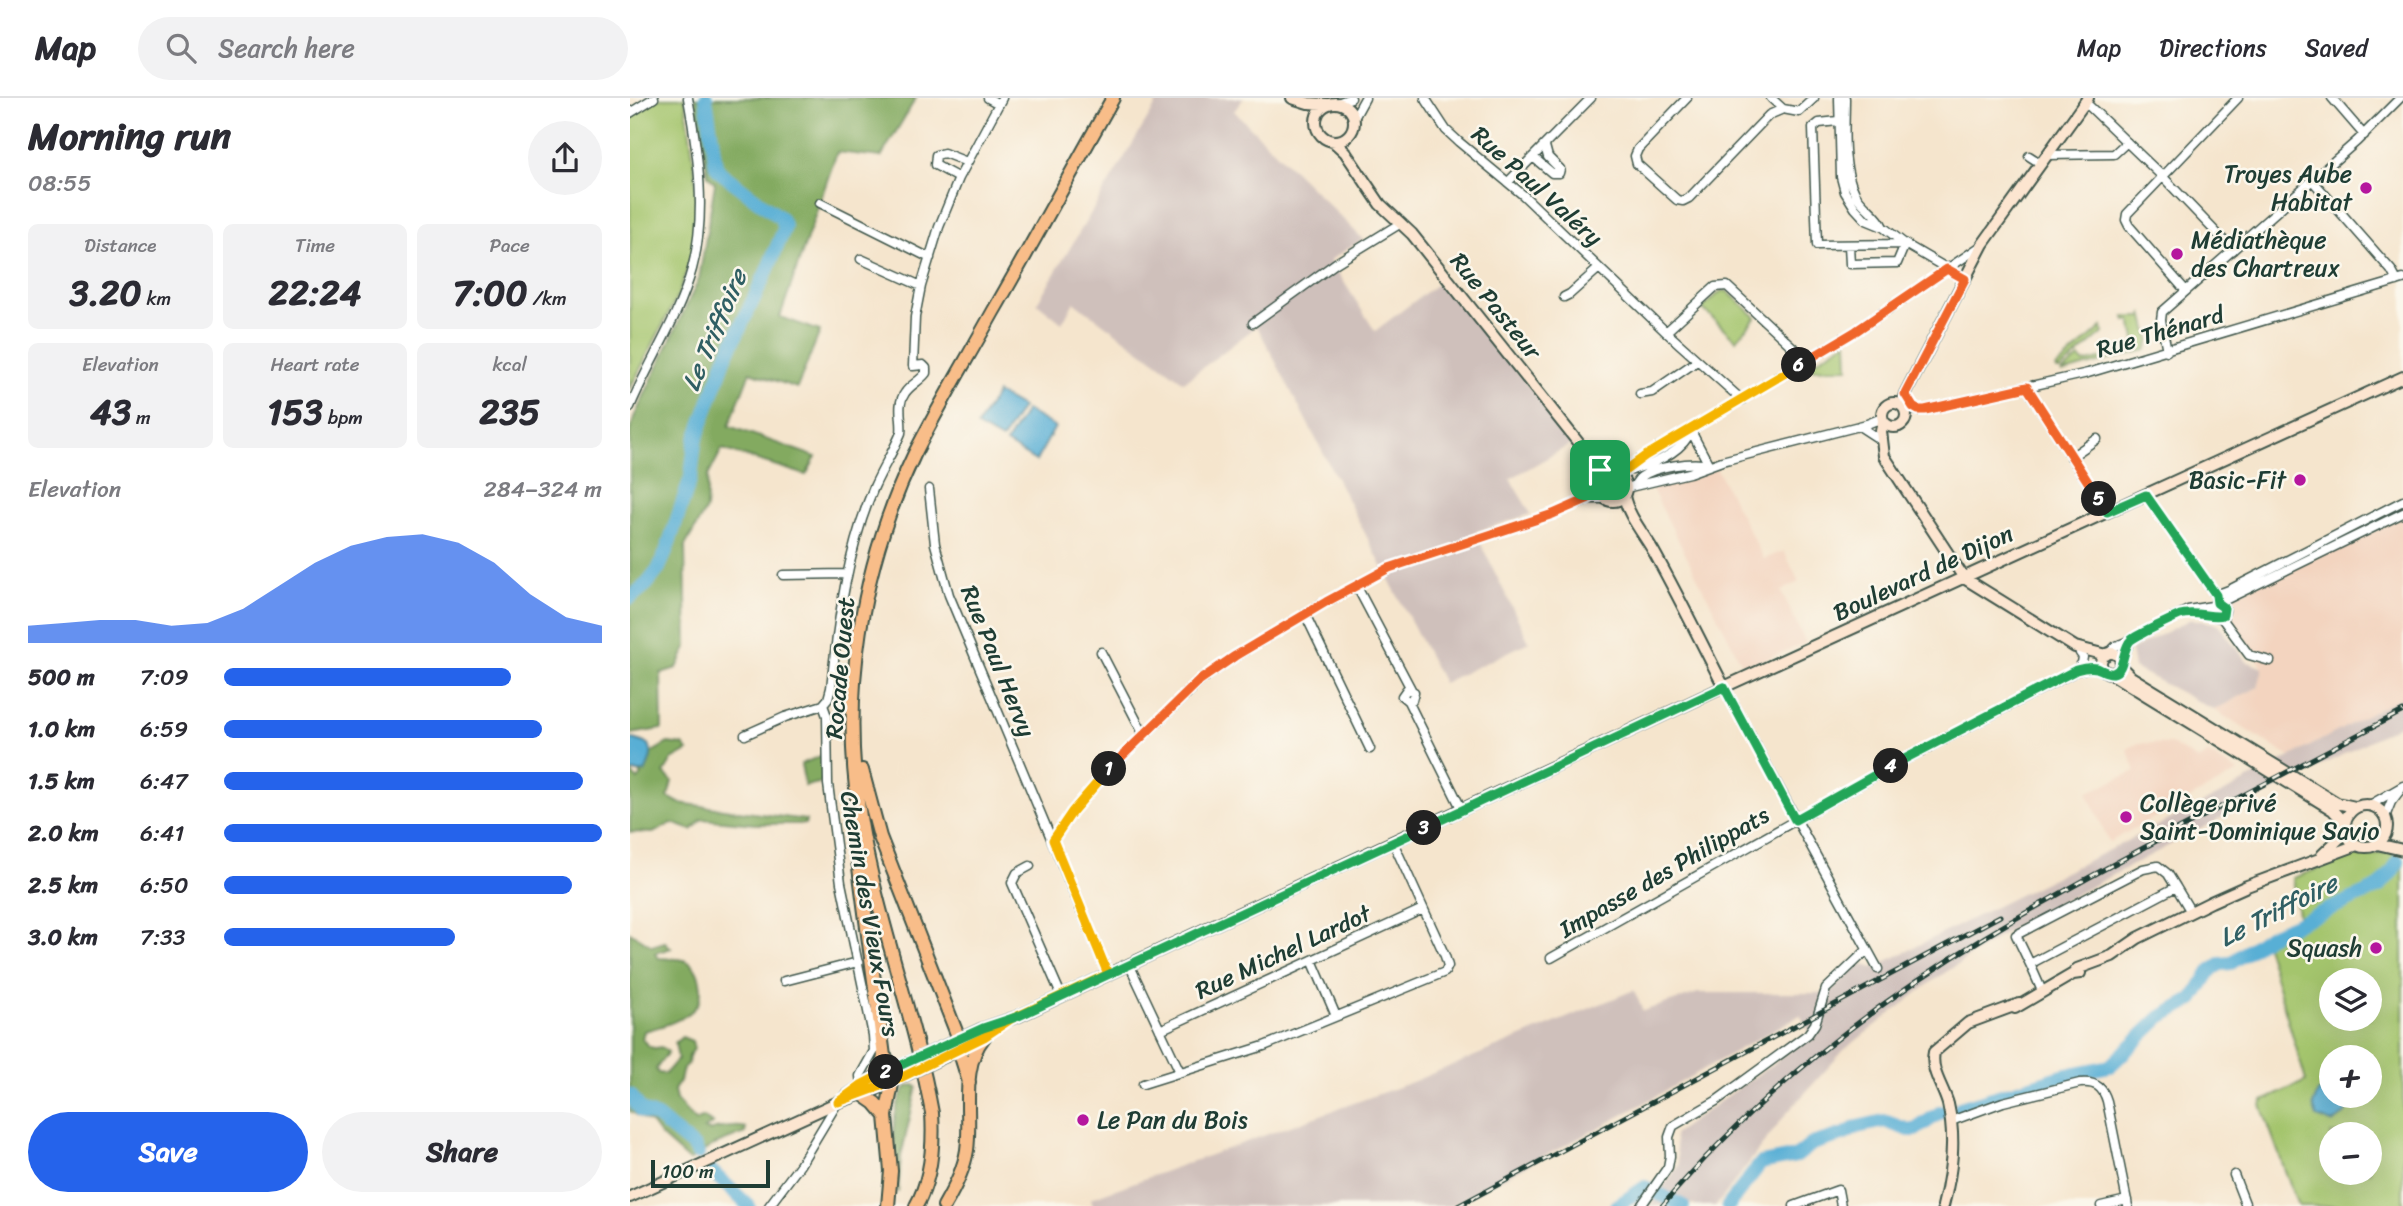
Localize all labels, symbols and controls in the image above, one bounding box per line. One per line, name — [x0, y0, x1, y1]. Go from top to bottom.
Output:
search box — [138, 17, 628, 80]
text: Map — [35, 19, 96, 77]
text: Search here — [218, 25, 355, 71]
text: Map — [2077, 27, 2121, 69]
text: Directions — [2159, 27, 2267, 69]
text: Saved — [2305, 27, 2368, 69]
icon: search — [162, 29, 200, 67]
text: Morning run — [28, 103, 231, 170]
street label: Rue Paul Valéry — [1461, 115, 1613, 257]
button: share — [528, 121, 602, 195]
place label: Troyes Aube Habitat — [2224, 153, 2353, 223]
text: 08:55 — [28, 163, 91, 204]
marker: Troyes Aube Habitat — [2358, 180, 2374, 196]
place label: Médiathèque des Chartreux — [2191, 219, 2340, 289]
text: Distance — [84, 229, 156, 262]
text: Time — [295, 229, 335, 262]
text: Pace — [490, 229, 530, 262]
street label: Rue Pasteur — [1439, 243, 1554, 370]
marker: Médiathèque des Chartreux — [2169, 246, 2185, 262]
water label: Le Triffoire — [668, 259, 761, 398]
text: 3.20 — [69, 262, 142, 324]
text: 22:24 — [268, 262, 362, 324]
text: 7:00 — [453, 262, 528, 324]
text: km — [142, 282, 171, 315]
text: /km — [528, 282, 567, 315]
street label: Rue Thénard — [2091, 293, 2231, 370]
text: Elevation — [82, 348, 159, 381]
text: Heart rate — [270, 348, 360, 381]
text: kcal — [492, 348, 527, 381]
pin: 6 — [1782, 348, 1816, 382]
text: 6 — [1793, 348, 1804, 381]
text: 43 — [90, 381, 131, 443]
text: 153 — [267, 381, 323, 443]
text: 235 — [479, 381, 540, 443]
text: m — [131, 401, 151, 434]
text: bpm — [323, 401, 363, 434]
pin — [1570, 440, 1630, 500]
icon: arrive — [1581, 451, 1619, 489]
place label: Basic-Fit — [2189, 459, 2287, 501]
text: Elevation — [28, 469, 121, 510]
text: 284–324 m — [484, 469, 602, 510]
marker: Basic-Fit — [2292, 472, 2308, 488]
pin: 5 — [2082, 482, 2116, 516]
text: 5 — [2093, 482, 2104, 515]
street label: Boulevard de Dijon — [1826, 513, 2020, 633]
street label: Rue Paul Hervy — [948, 579, 1048, 744]
street label: Rocade Ouest — [813, 595, 867, 741]
text: 500 m — [28, 657, 95, 698]
text: 7:09 — [140, 657, 189, 698]
text: 1.0 km — [28, 709, 95, 750]
text: 6:59 — [140, 709, 188, 750]
pin: 4 — [1874, 748, 1908, 784]
text: 4 — [1885, 749, 1896, 782]
pin: 1 — [1092, 752, 1126, 786]
text: 1 — [1104, 752, 1113, 785]
text: 1.5 km — [28, 761, 95, 802]
text: 6:47 — [140, 761, 188, 802]
place label: Collège privé Saint-Dominique Savio — [2140, 782, 2379, 852]
street label: Chemin des Vieux Fours — [828, 788, 912, 1040]
street label: Impasse des Philippats — [1550, 794, 1777, 950]
marker: Collège privé Saint-Dominique Savio — [2118, 809, 2134, 825]
pin: 3 — [1406, 810, 1442, 846]
text: 3 — [1418, 811, 1429, 844]
text: 2.0 km — [28, 813, 99, 854]
text: 6:41 — [140, 813, 184, 854]
water label: Le Triffoire — [2210, 859, 2348, 960]
text: 2.5 km — [28, 865, 98, 906]
text: 6:50 — [140, 865, 189, 906]
street label: Rue Michel Lardot — [1188, 892, 1379, 1011]
text: 3.0 km — [28, 917, 98, 958]
text: 7:33 — [140, 917, 185, 958]
place label: Squash — [2287, 927, 2362, 969]
marker: Squash — [2368, 940, 2384, 956]
map controls — [2319, 968, 2382, 1185]
button: layers — [2319, 968, 2382, 1031]
button: + — [2319, 1045, 2382, 1108]
pin: 2 — [868, 1054, 904, 1090]
text: 2 — [880, 1055, 891, 1088]
place label: Le Pan du Bois — [1097, 1099, 1248, 1141]
button: Save — [28, 1112, 308, 1192]
button: Share — [322, 1112, 602, 1192]
marker: Le Pan du Bois — [1075, 1112, 1091, 1128]
button: − — [2319, 1122, 2382, 1185]
text: 100 m — [662, 1155, 714, 1188]
scale bar — [651, 1157, 770, 1189]

